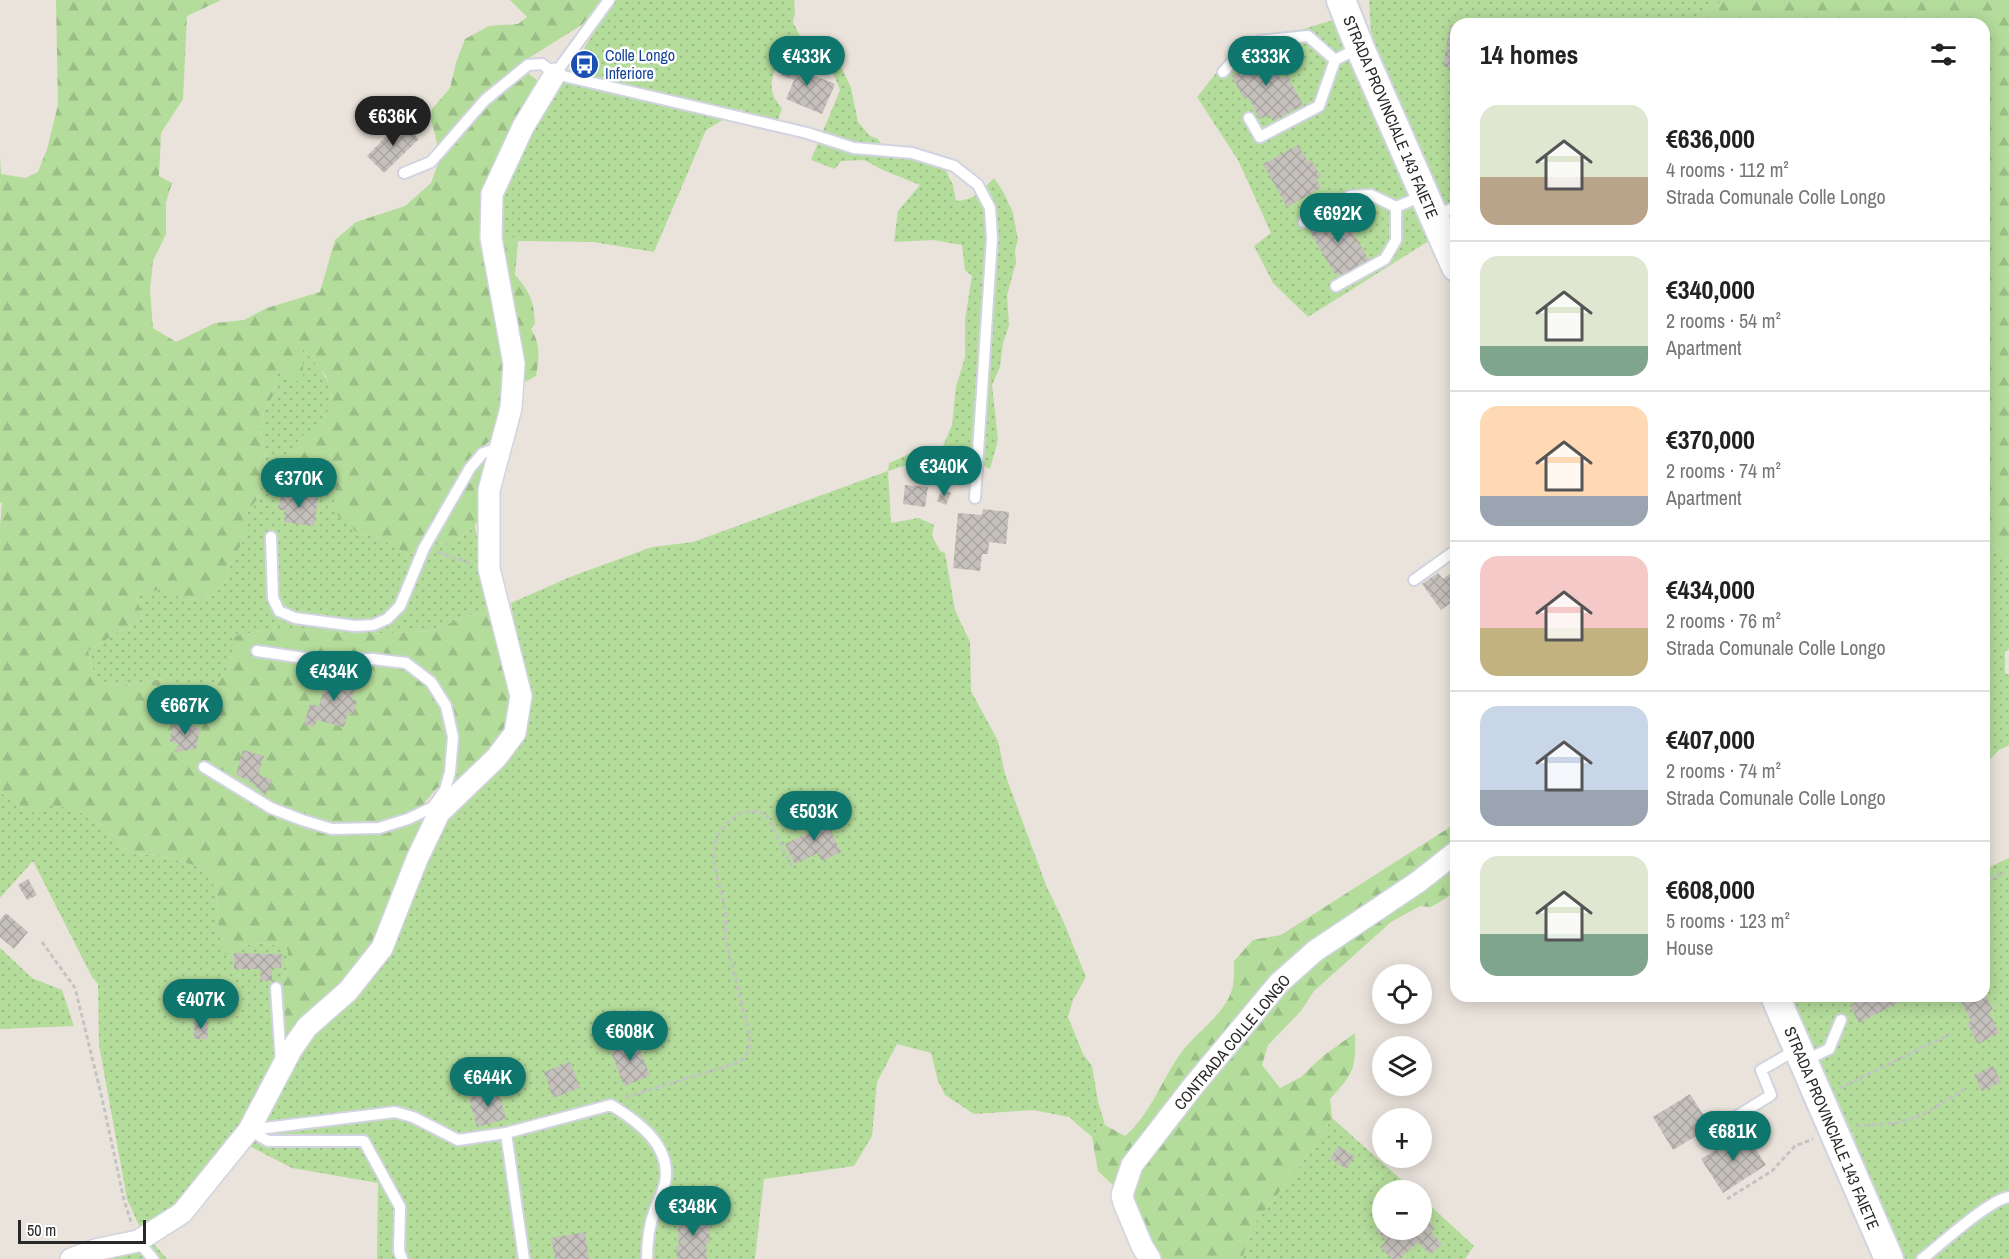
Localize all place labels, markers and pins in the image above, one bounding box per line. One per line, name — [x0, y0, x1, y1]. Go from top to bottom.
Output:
pin: €433K — [765, 36, 849, 87]
pin: €333K — [1224, 36, 1308, 87]
place label: Colle Longo Inferiore — [605, 44, 675, 84]
bus stop icon: Colle Longo Inferiore — [568, 48, 600, 80]
pin: €636K — [351, 96, 435, 147]
pin: €692K — [1296, 193, 1380, 244]
pin: €340K — [902, 446, 986, 497]
pin: €370K — [257, 458, 341, 509]
pin: €434K — [292, 651, 376, 702]
pin: €667K — [143, 685, 227, 736]
pin: €503K — [772, 791, 856, 842]
pin: €407K — [159, 979, 243, 1030]
pin: €608K — [588, 1011, 672, 1062]
pin: €644K — [446, 1057, 530, 1108]
pin: €681K — [1691, 1111, 1775, 1162]
pin: €348K — [651, 1186, 735, 1237]

